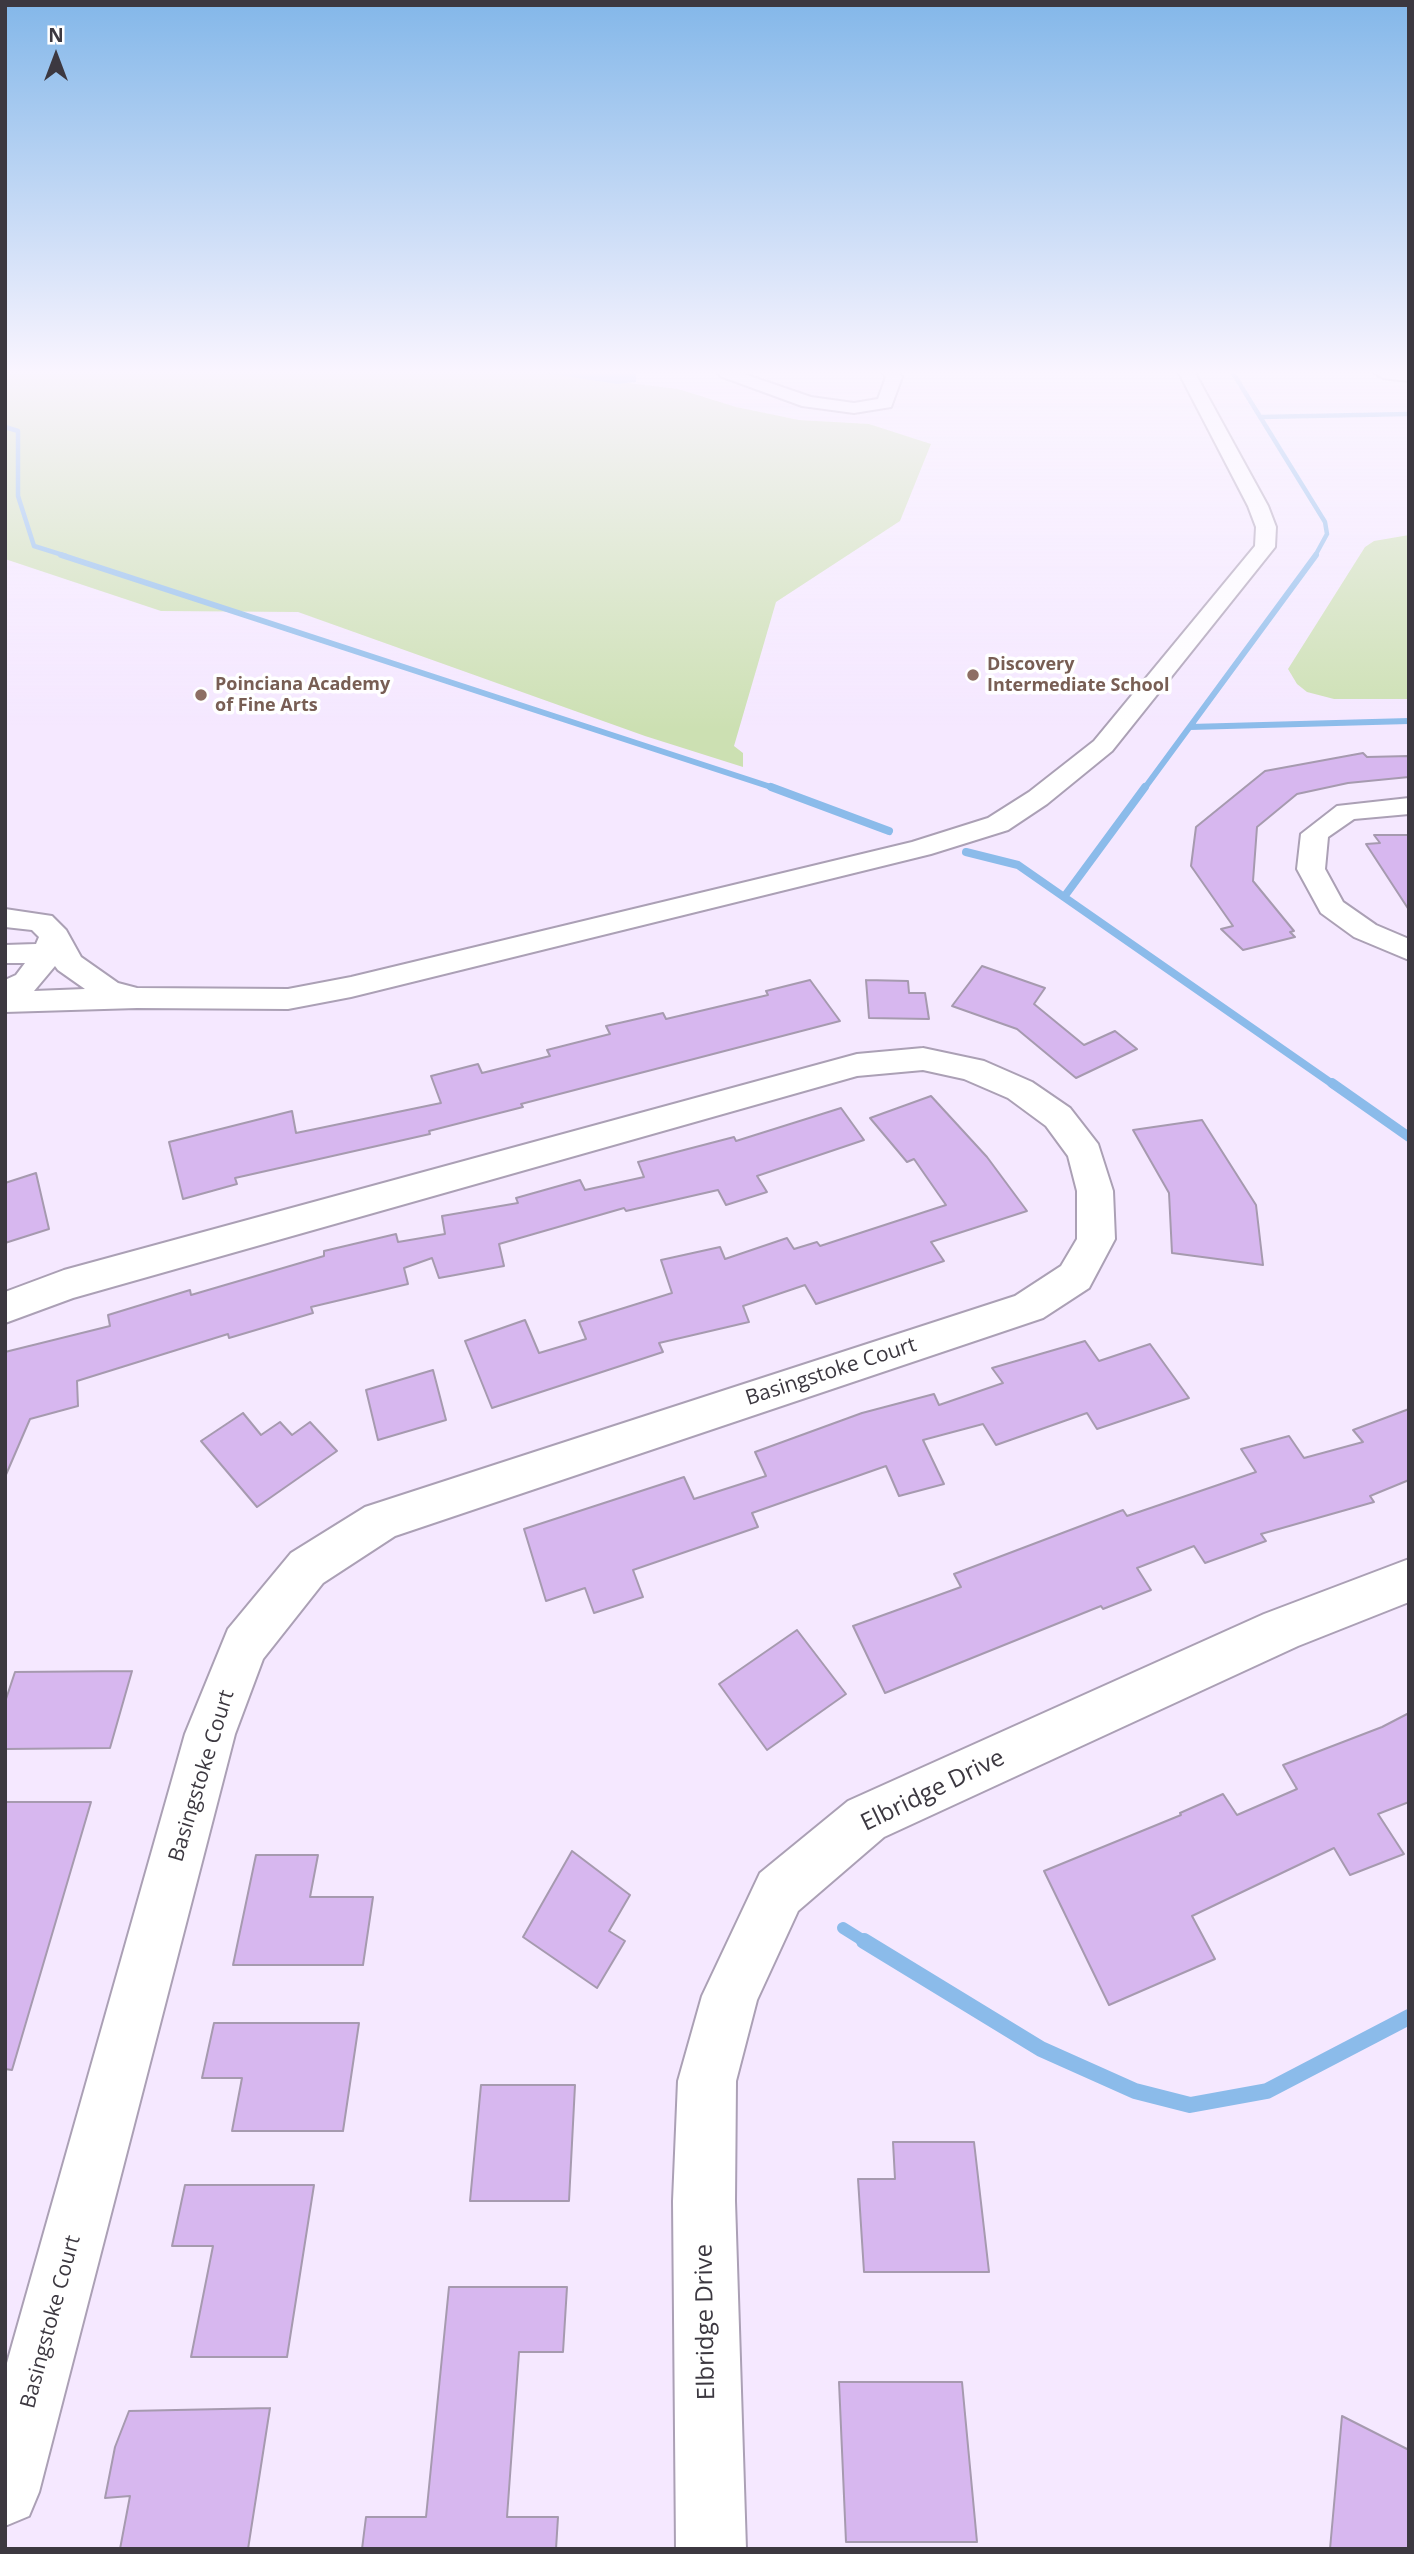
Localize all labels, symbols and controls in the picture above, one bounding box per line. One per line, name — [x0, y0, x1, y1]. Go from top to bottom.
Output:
north arrow — [21, 21, 91, 91]
text: N — [48, 22, 64, 48]
place label: Discovery Intermediate School — [987, 654, 1169, 696]
marker: Discovery Intermediate School — [965, 667, 981, 683]
place label: Poinciana Academy of Fine Arts — [215, 674, 390, 716]
marker: Poinciana Academy of Fine Arts — [193, 687, 209, 703]
street label: Basingstoke Court — [742, 1333, 920, 1411]
street label: Basingstoke Court — [164, 1687, 240, 1865]
street label: Elbridge Drive — [857, 1744, 1009, 1838]
street label: Basingstoke Court — [16, 2233, 86, 2411]
street label: Elbridge Drive — [690, 2244, 722, 2400]

